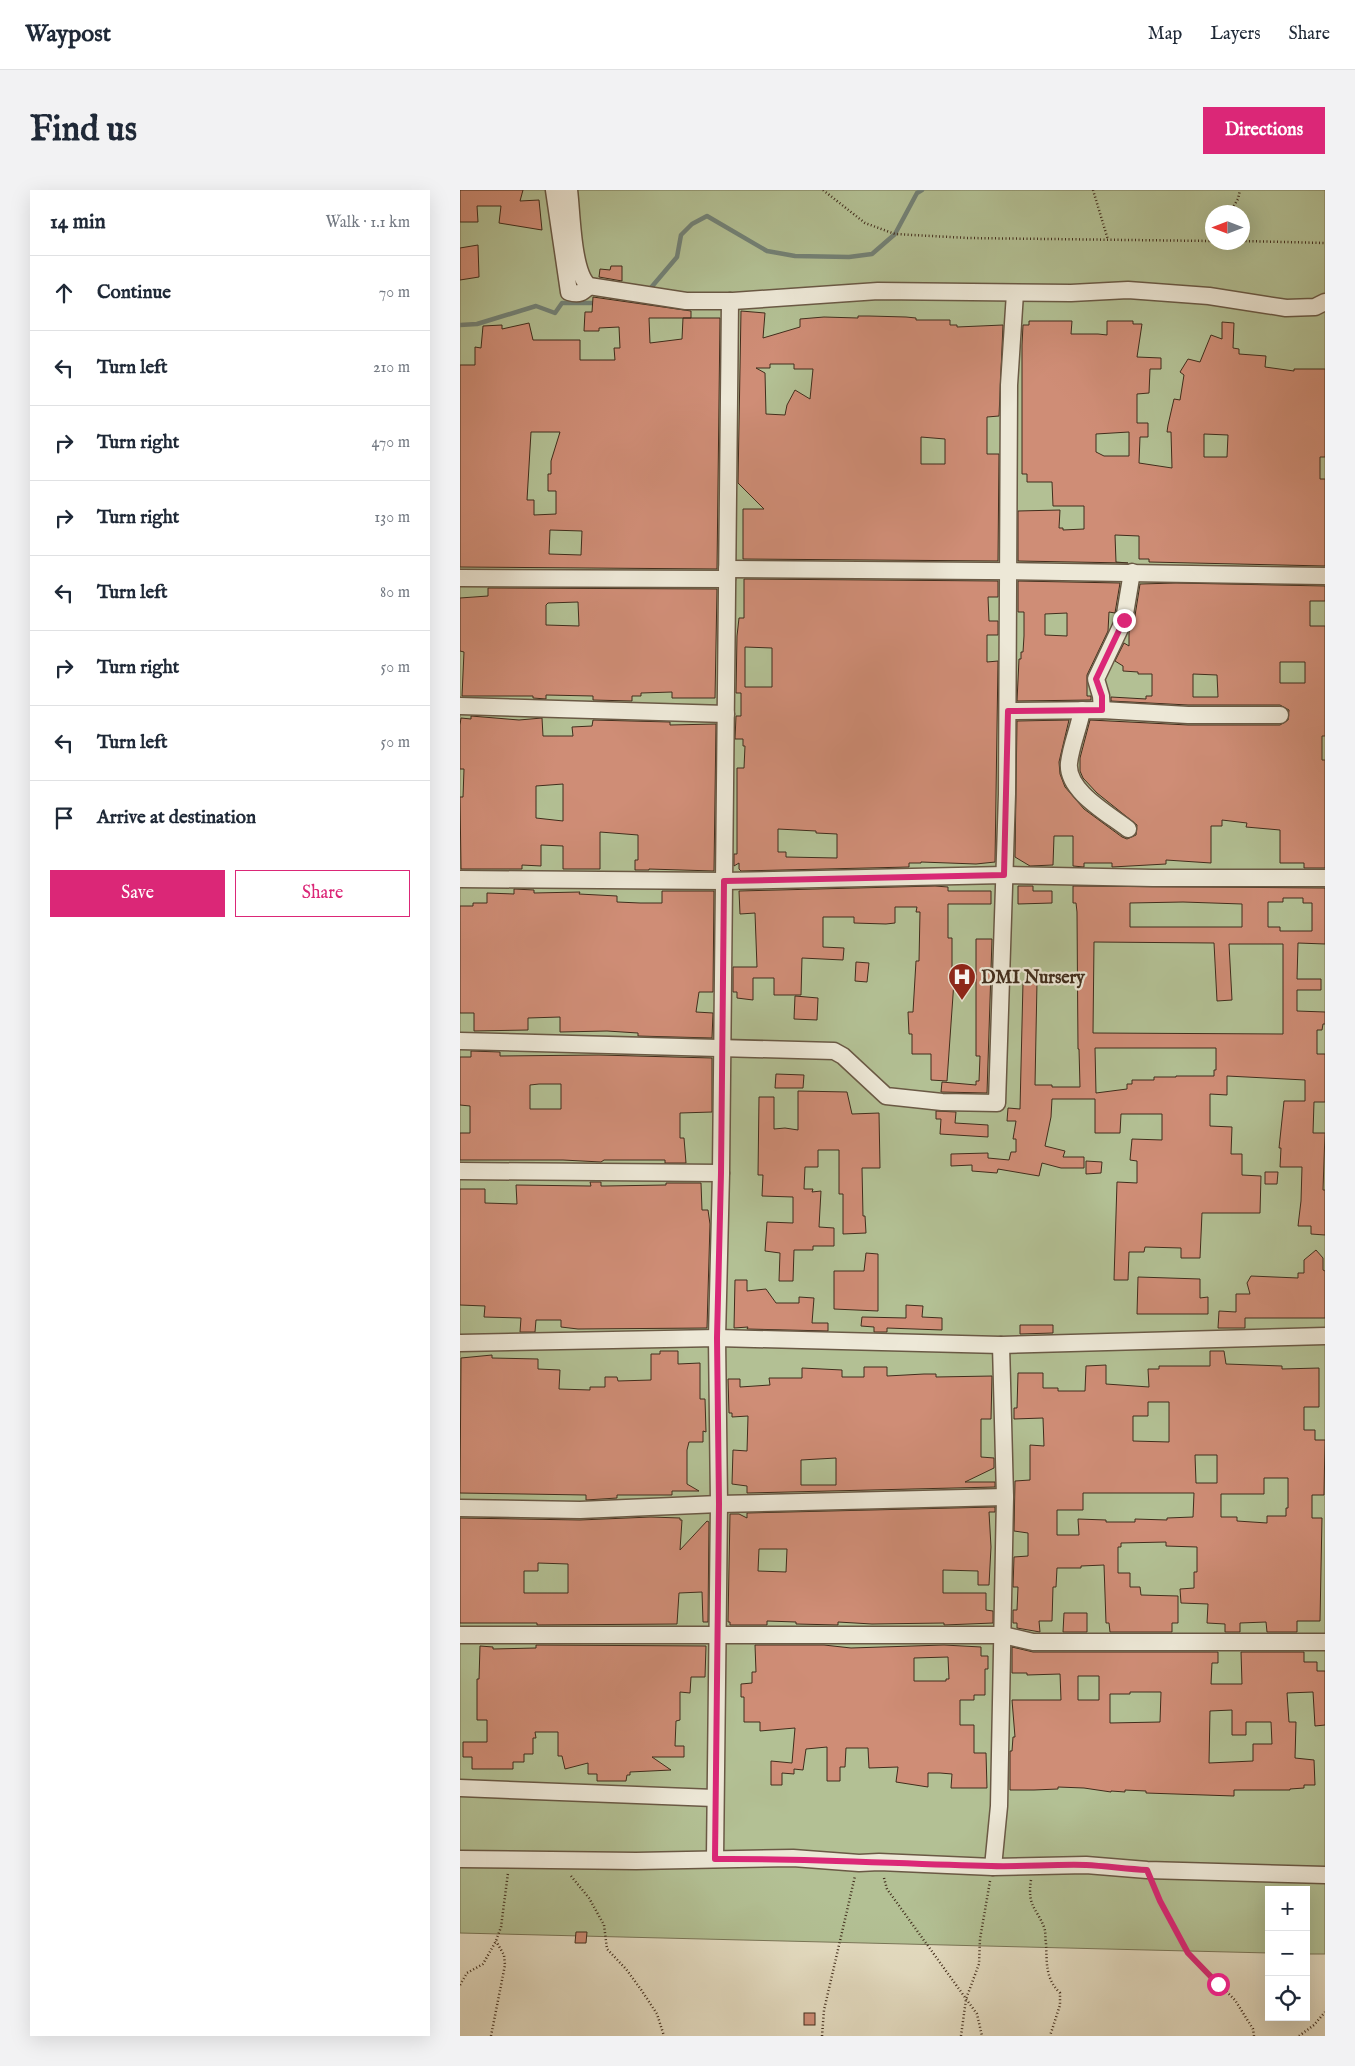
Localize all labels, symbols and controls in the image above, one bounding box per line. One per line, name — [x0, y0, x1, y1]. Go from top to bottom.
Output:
text: Waypost — [25, 19, 111, 50]
text: Map — [1148, 23, 1182, 46]
text: Layers — [1210, 23, 1261, 46]
text: Share — [1289, 23, 1330, 46]
button: Directions — [1203, 107, 1325, 154]
text: Find us — [30, 108, 137, 153]
north arrow — [1205, 205, 1250, 250]
text: 14 min — [50, 209, 106, 236]
text: Walk · 1.1 km — [326, 213, 410, 233]
icon: ahead — [50, 279, 78, 307]
text: Continue — [97, 281, 171, 305]
text: 70 m — [379, 283, 410, 303]
icon: left — [50, 354, 78, 382]
text: Turn left — [97, 356, 168, 380]
text: 210 m — [373, 358, 410, 378]
icon: right — [50, 429, 78, 457]
text: Turn right — [97, 431, 179, 455]
text: 470 m — [371, 433, 410, 453]
icon: right — [50, 504, 78, 532]
text: Turn right — [97, 506, 179, 530]
text: 130 m — [374, 508, 410, 528]
icon: left — [50, 579, 78, 607]
text: Turn left — [97, 581, 168, 605]
text: 80 m — [380, 583, 410, 603]
route end — [1113, 609, 1136, 632]
icon: right — [50, 654, 78, 682]
text: Turn right — [97, 656, 179, 680]
text: 50 m — [381, 658, 410, 678]
icon: left — [50, 729, 78, 757]
text: Turn left — [97, 731, 168, 755]
text: 50 m — [381, 733, 410, 753]
icon: arrive — [50, 804, 78, 832]
text: Arrive at destination — [97, 806, 256, 830]
button: Save — [50, 870, 225, 917]
button: Share — [235, 870, 410, 917]
hospital icon: DMI Nursery — [947, 962, 977, 1001]
place label: DMI Nursery — [981, 967, 1086, 990]
map controls — [1265, 1886, 1310, 2021]
button: + — [1265, 1886, 1310, 1931]
button: − — [1265, 1931, 1310, 1976]
route start — [1207, 1973, 1230, 1996]
button: locate — [1265, 1976, 1310, 2021]

